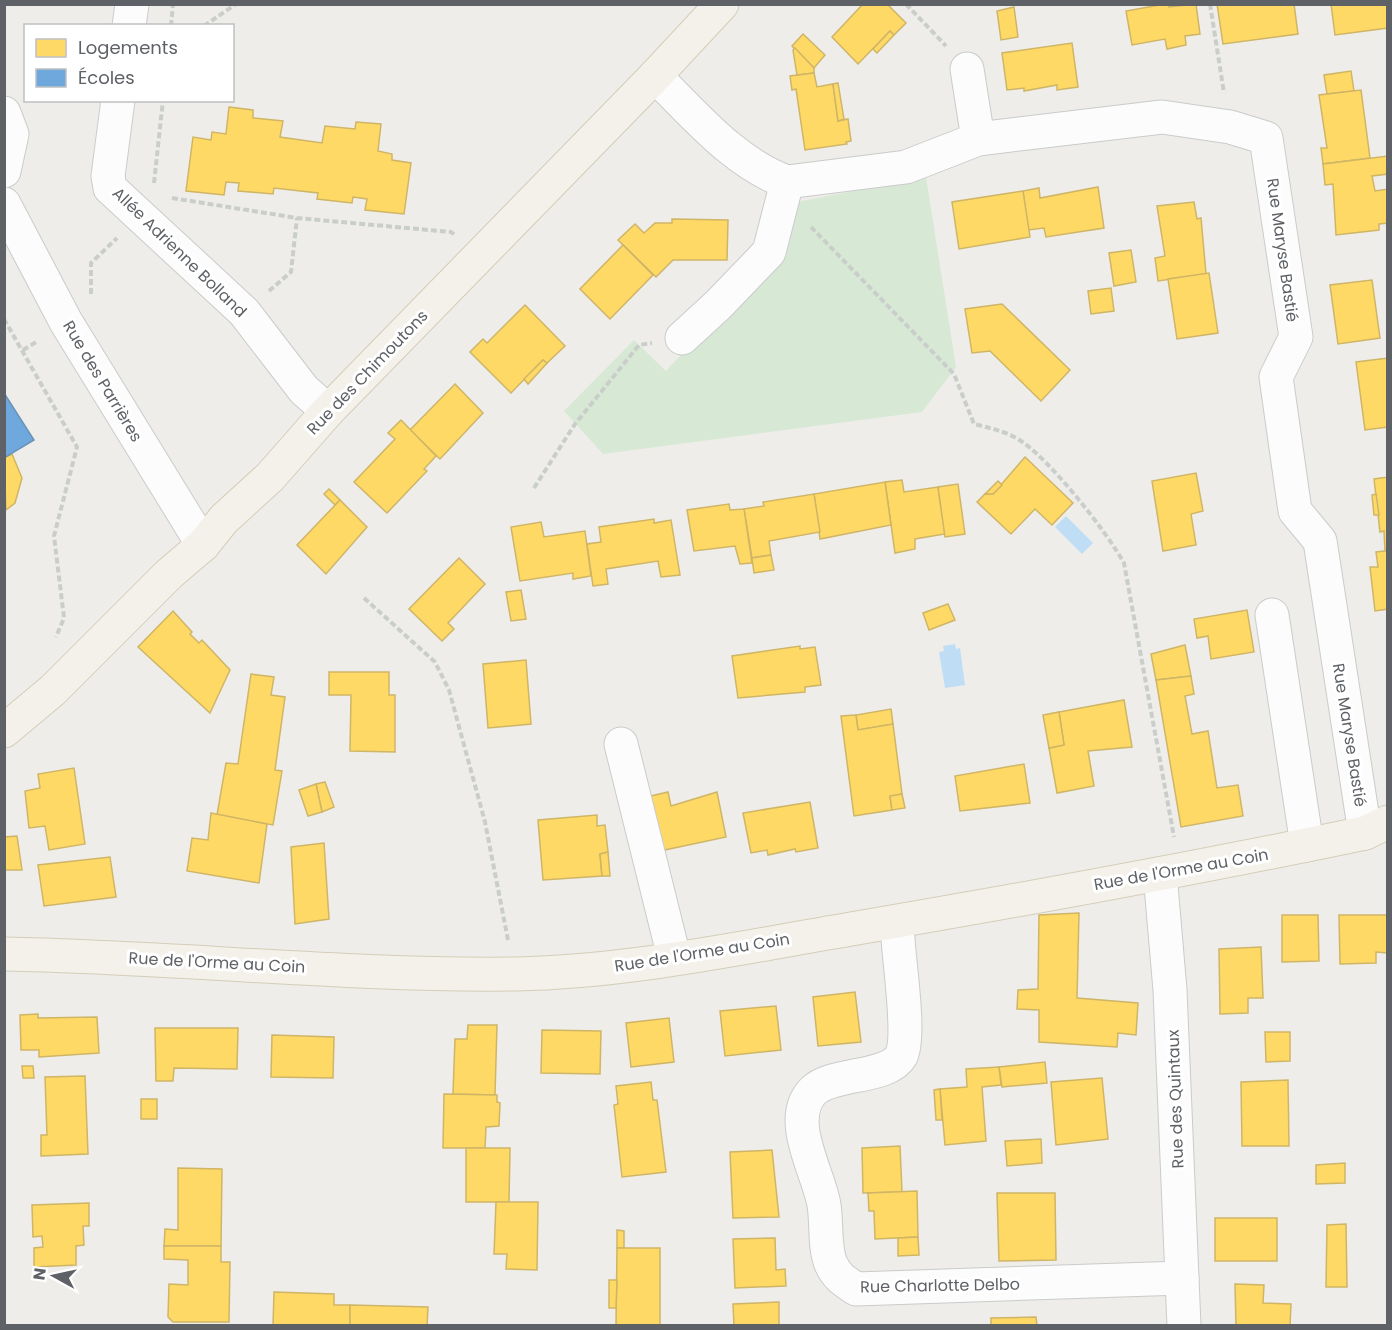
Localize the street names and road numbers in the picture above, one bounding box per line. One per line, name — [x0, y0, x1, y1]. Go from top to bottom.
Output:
street label: Rue Maryse Bastié — [1261, 177, 1304, 324]
street label: Allée Adrienne Bolland — [107, 182, 252, 323]
street label: Rue des Chimoutons — [302, 305, 433, 440]
street label: Rue des Parrières — [57, 316, 148, 446]
street label: Rue Maryse Bastié — [1327, 662, 1372, 809]
street label: Rue de l'Orme au Coin — [1092, 843, 1270, 896]
street label: Rue de l'Orme au Coin — [613, 927, 791, 978]
street label: Rue de l'Orme au Coin — [128, 946, 306, 979]
street label: Rue des Quintaux — [1162, 1029, 1189, 1169]
street label: Rue Charlotte Delbo — [860, 1273, 1020, 1298]

